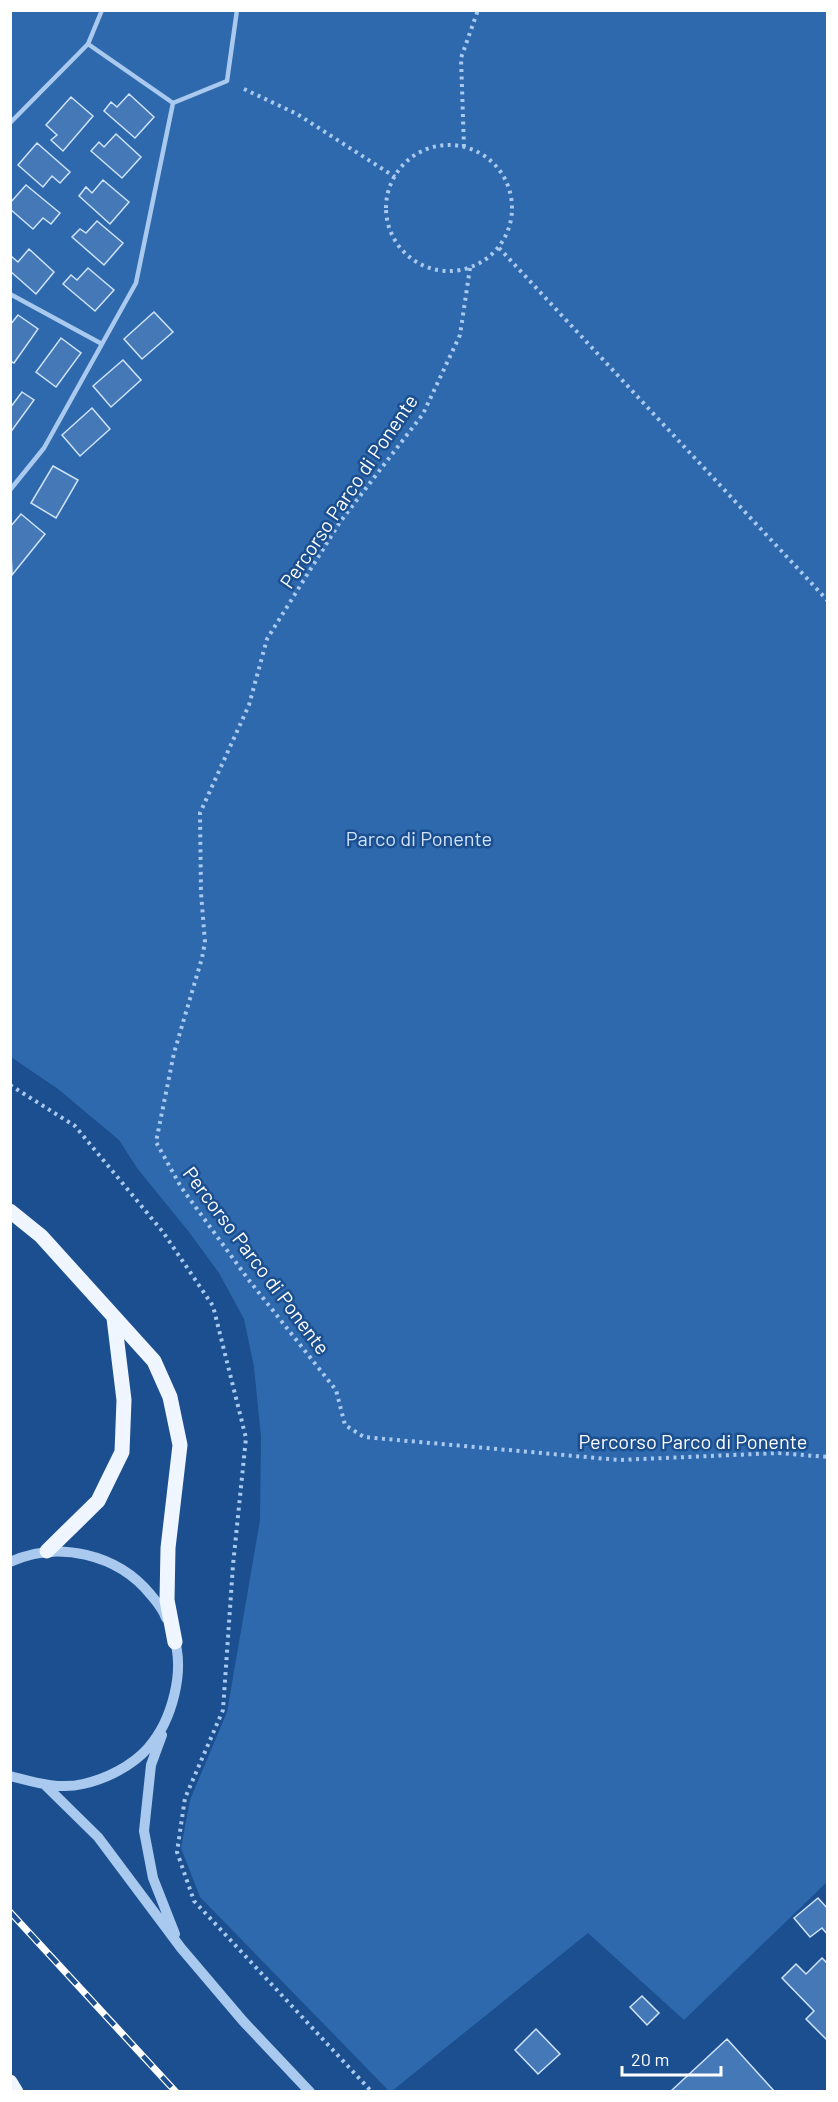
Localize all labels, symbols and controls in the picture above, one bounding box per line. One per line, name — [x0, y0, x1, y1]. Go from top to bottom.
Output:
street label: Percorso Parco di Ponente — [274, 389, 422, 593]
park label: Parco di Ponente — [346, 826, 492, 850]
street label: Percorso Parco di Ponente — [179, 1161, 335, 1359]
street label: Percorso Parco di Ponente — [579, 1429, 807, 1453]
scale bar — [622, 2039, 721, 2077]
text: 20 m — [631, 2048, 669, 2070]

